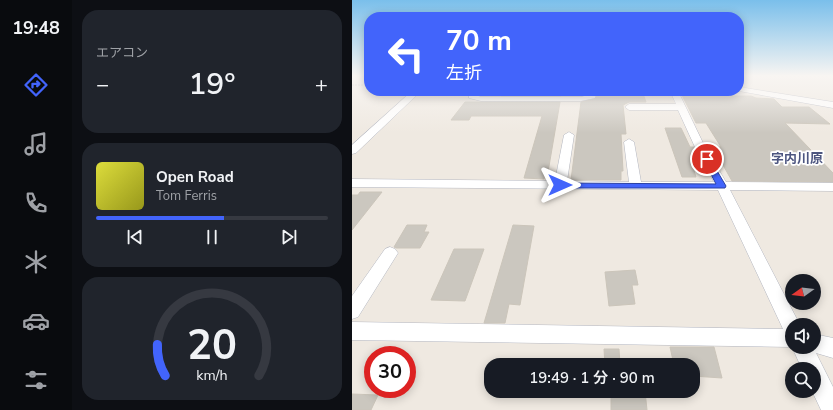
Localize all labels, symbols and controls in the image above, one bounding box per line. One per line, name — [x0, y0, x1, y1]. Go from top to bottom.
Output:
text: 19:48 — [12, 16, 60, 40]
text: 70 m — [446, 22, 512, 60]
icon: left — [380, 28, 432, 80]
text: エアコン — [96, 44, 148, 62]
text: 左折 — [446, 61, 482, 85]
text: 19° — [188, 64, 236, 105]
text: − — [96, 70, 109, 100]
text: + — [315, 70, 328, 100]
icon: directions — [22, 71, 50, 99]
icon: music — [22, 130, 50, 158]
pin — [690, 142, 724, 176]
icon: arrive — [696, 148, 718, 170]
district label: 字内川原 — [771, 150, 823, 168]
position arrow — [539, 164, 581, 206]
text: Open Road — [156, 167, 234, 187]
text: Tom Ferris — [156, 187, 217, 205]
icon: phone — [22, 189, 50, 217]
icon: previous — [124, 226, 146, 248]
icon: pause — [201, 226, 223, 248]
icon: next — [278, 226, 300, 248]
icon: climate — [22, 248, 50, 276]
north arrow — [785, 274, 821, 310]
map controls — [785, 274, 821, 398]
icon: car — [22, 307, 50, 335]
text: 20 — [187, 317, 237, 374]
button: sound — [785, 318, 821, 354]
speed limit sign: 30 — [364, 346, 416, 398]
button: search — [785, 362, 821, 398]
icon: filters — [22, 366, 50, 394]
text: km/h — [196, 366, 228, 385]
text: 19:49 · 1 分 · 90 m — [529, 368, 655, 388]

